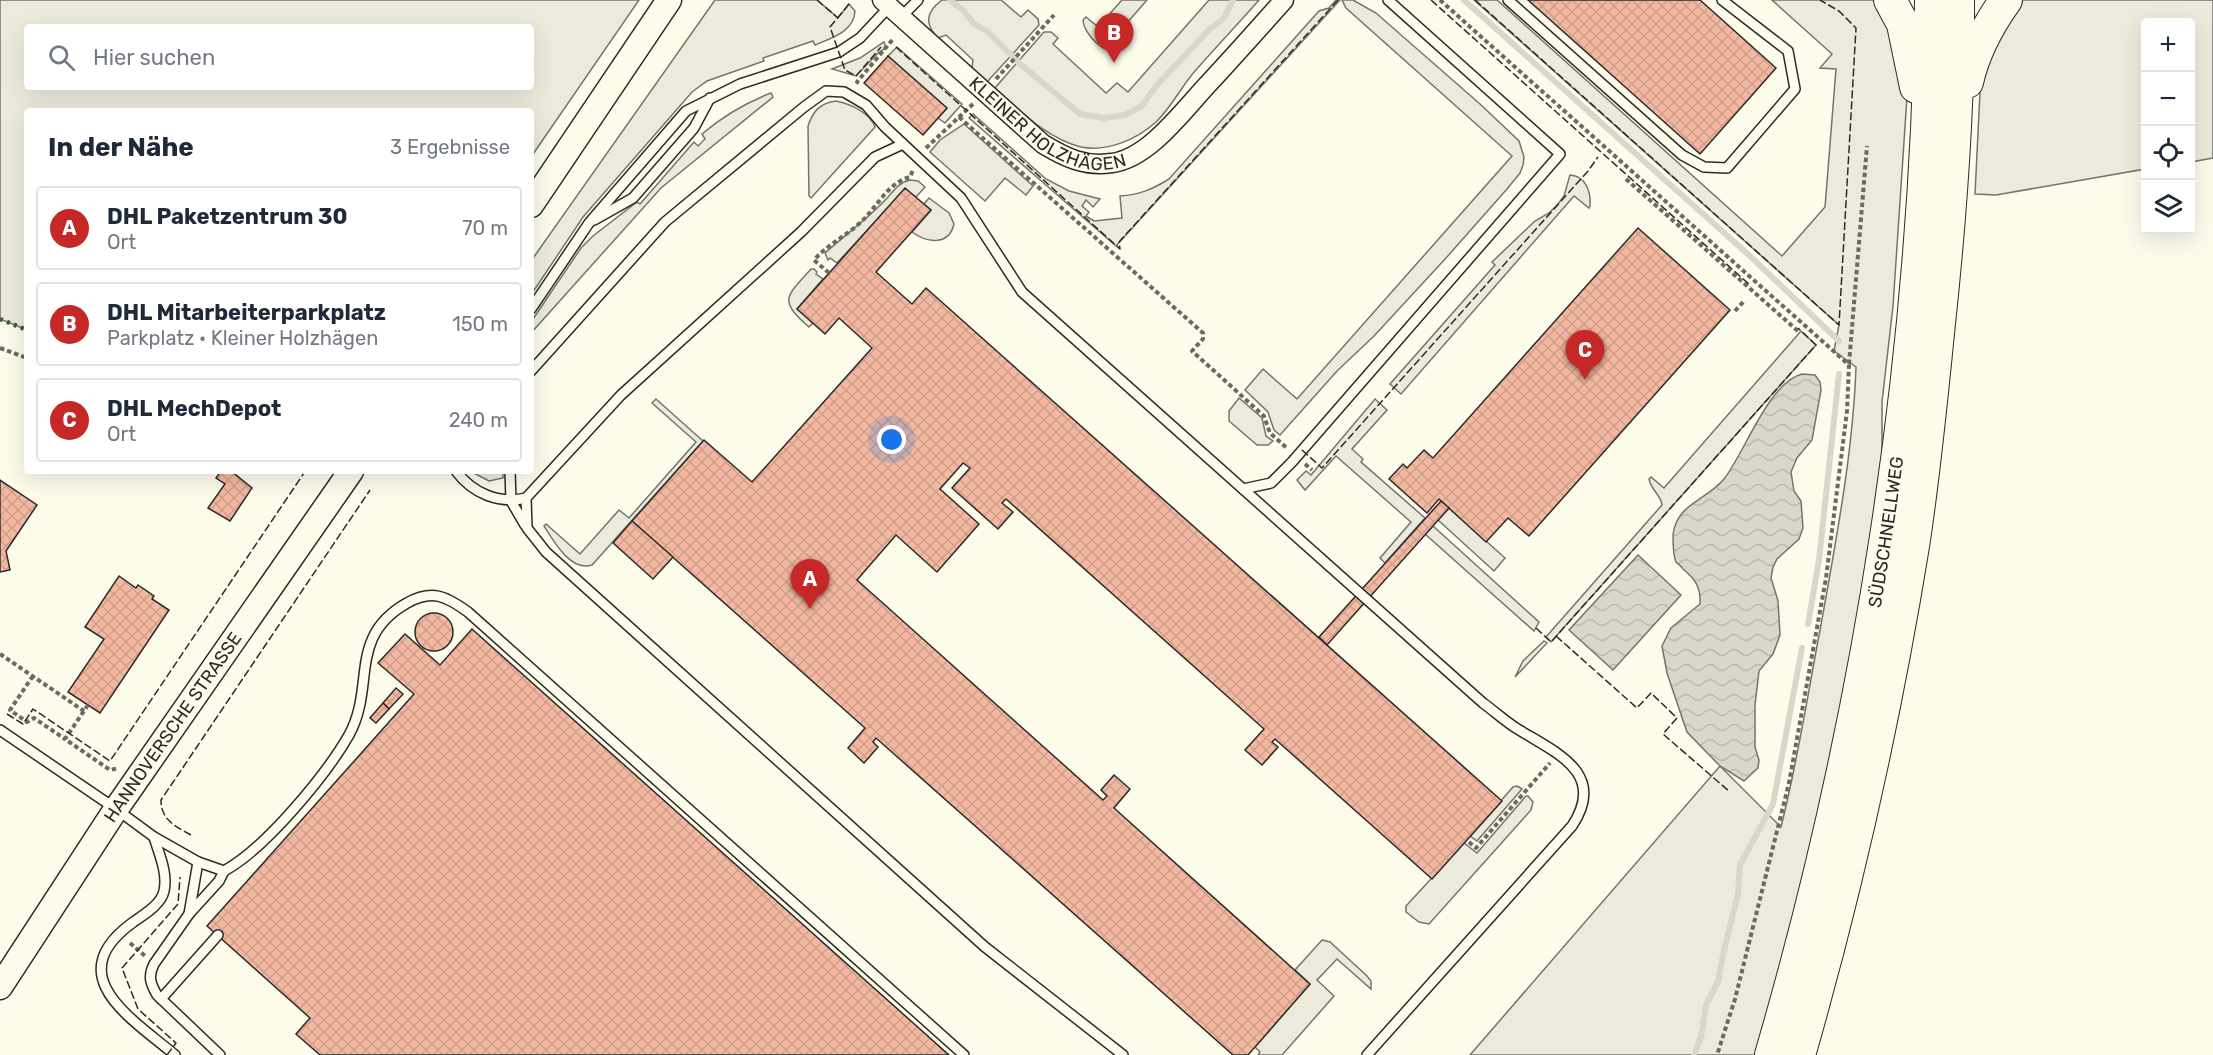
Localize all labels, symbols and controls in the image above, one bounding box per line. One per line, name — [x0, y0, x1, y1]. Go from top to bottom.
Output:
pin: B — [1094, 14, 1134, 63]
map controls — [2141, 18, 2195, 234]
button: + — [2141, 18, 2195, 72]
search box — [24, 24, 534, 90]
icon: search — [45, 41, 78, 74]
text: Hier suchen — [93, 44, 215, 71]
street label: KLEINER HOLZHÄGEN — [965, 72, 1129, 175]
button: − — [2141, 72, 2195, 126]
button: locate — [2141, 126, 2195, 180]
text: In der Nähe — [48, 132, 194, 163]
text: 3 Ergebnisse — [390, 135, 510, 159]
button: layers — [2141, 180, 2195, 234]
text: DHL Paketzentrum 30 — [107, 203, 348, 230]
text: A — [62, 216, 77, 240]
text: 70 m — [462, 216, 508, 240]
text: Ort — [107, 230, 136, 254]
text: DHL Mitarbeiterparkplatz — [107, 299, 386, 326]
text: B — [62, 312, 77, 336]
text: 150 m — [452, 312, 508, 336]
text: Parkplatz · Kleiner Holzhägen — [107, 326, 378, 350]
pin: C — [1566, 330, 1604, 380]
text: DHL MechDepot — [107, 395, 281, 422]
text: C — [62, 408, 77, 432]
text: 240 m — [449, 408, 508, 432]
text: Ort — [107, 422, 136, 446]
your location — [877, 425, 906, 454]
street label: SÜDSCHNELLWEG — [1864, 455, 1908, 609]
pin: A — [790, 560, 830, 609]
street label: HANNOVERSCHE STRASSE — [99, 628, 246, 826]

